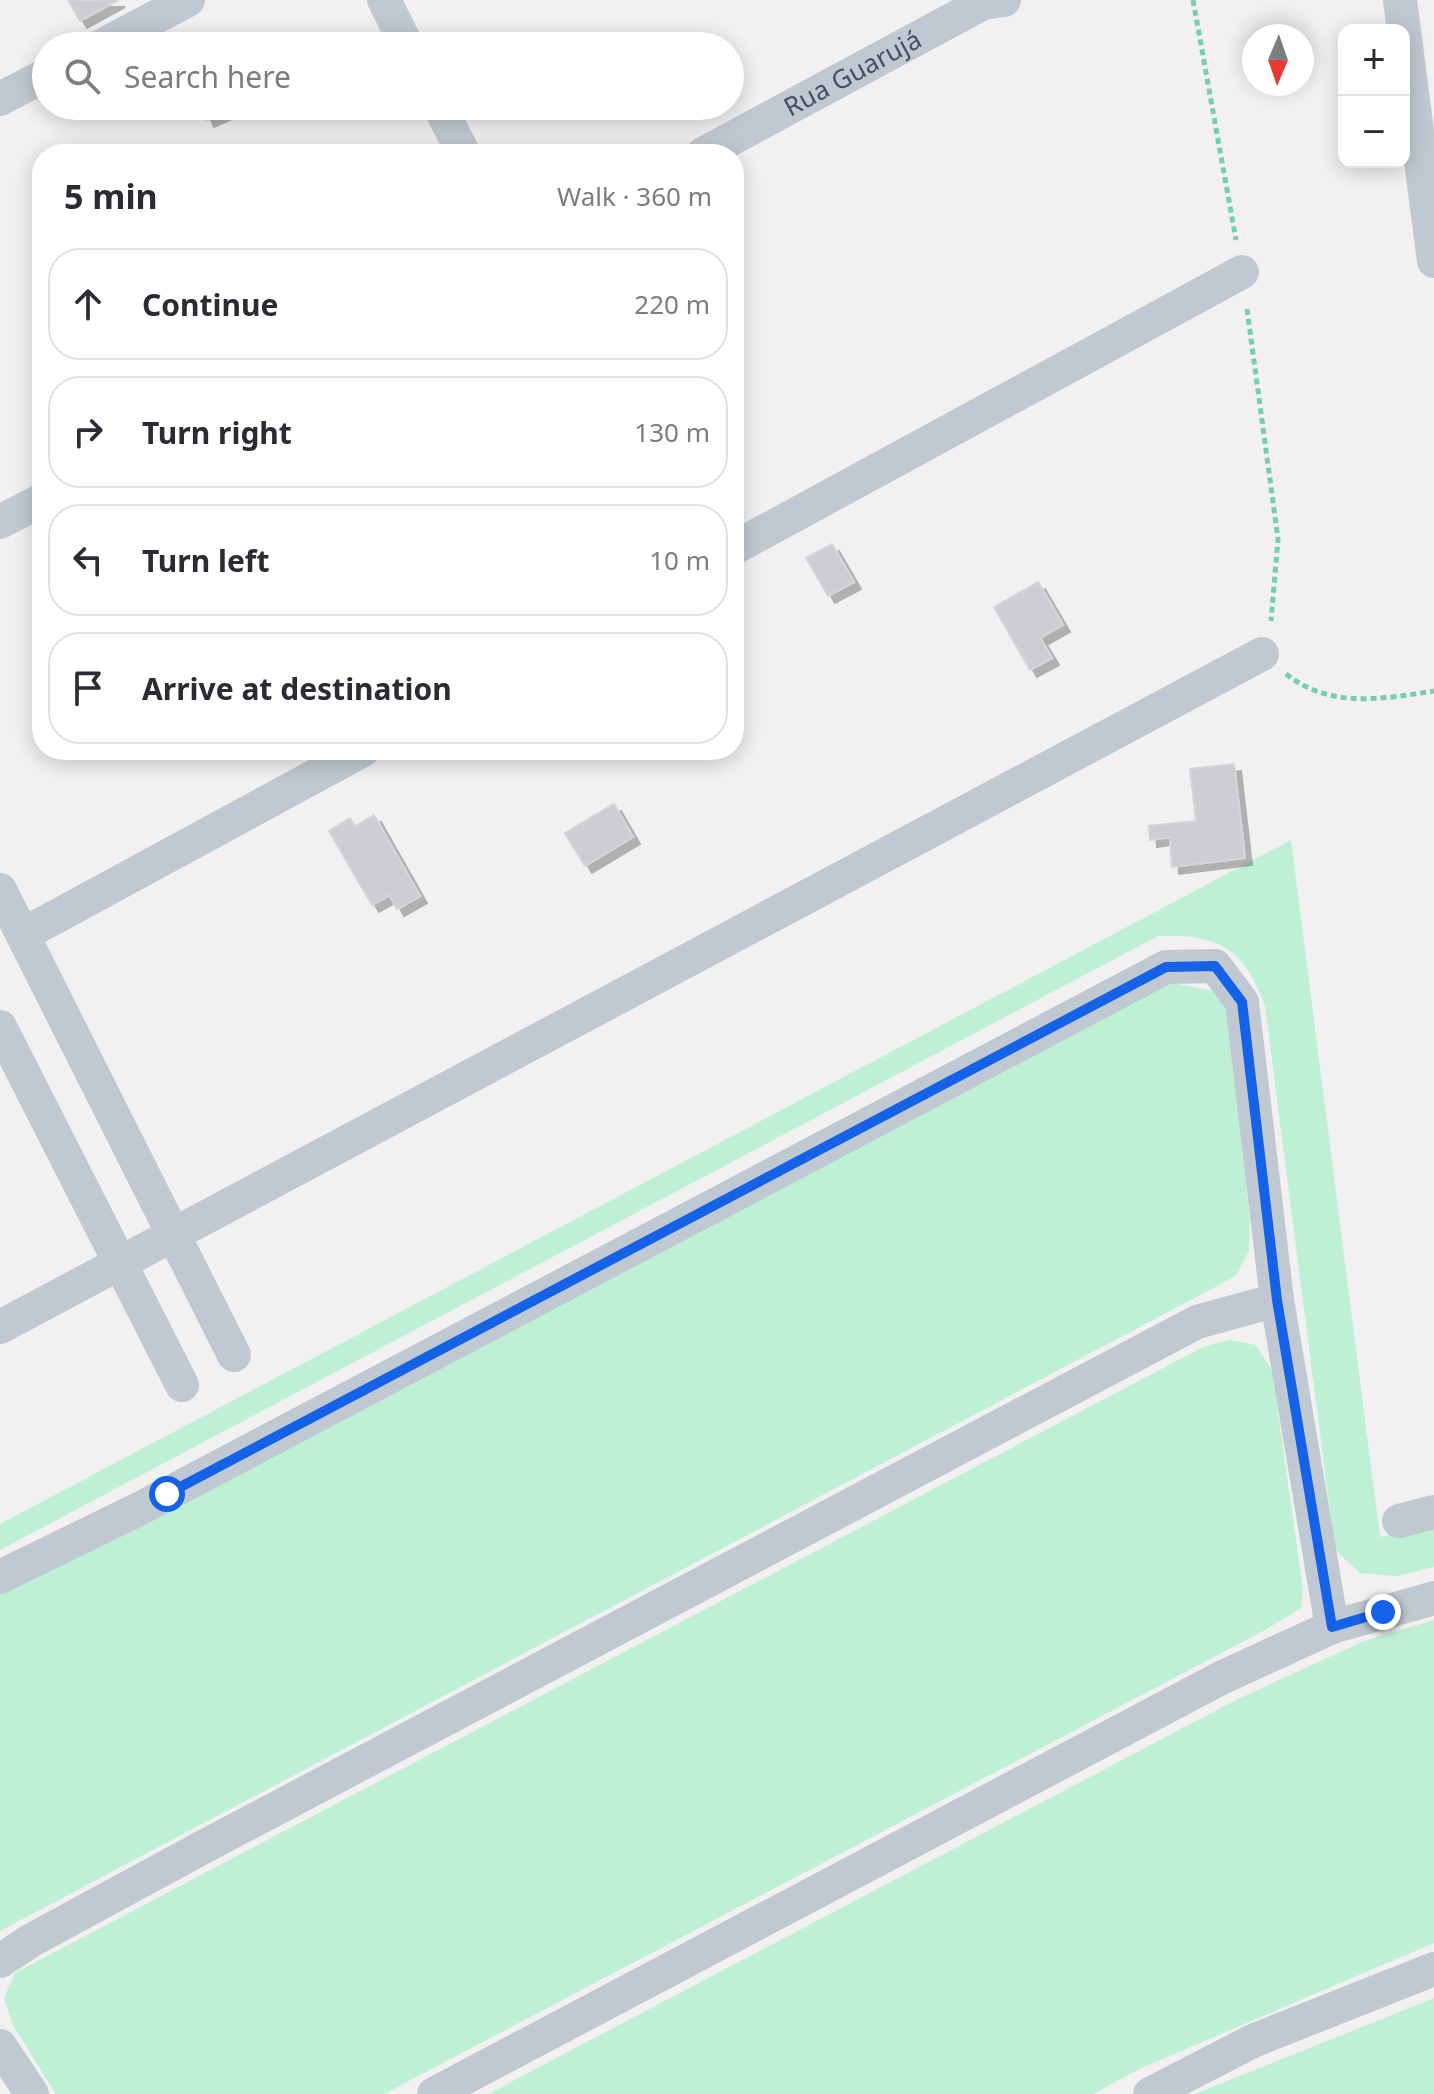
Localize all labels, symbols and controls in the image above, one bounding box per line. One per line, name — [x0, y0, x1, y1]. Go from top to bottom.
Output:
street label: Rua Guarujá — [777, 21, 927, 124]
north arrow — [1242, 24, 1314, 96]
map controls — [1338, 24, 1410, 168]
button: + — [1338, 24, 1410, 96]
search box — [32, 32, 744, 120]
icon: search — [60, 54, 104, 98]
text: Search here — [124, 56, 291, 97]
button: − — [1338, 96, 1410, 168]
text: 5 min — [64, 173, 158, 219]
text: Walk · 360 m — [557, 178, 712, 214]
icon: ahead — [66, 282, 110, 326]
text: Continue — [142, 284, 278, 325]
text: 220 m — [634, 286, 710, 322]
icon: right — [66, 410, 110, 454]
text: Turn right — [142, 412, 292, 453]
text: 130 m — [634, 414, 710, 450]
icon: left — [66, 538, 110, 582]
text: Turn left — [142, 540, 270, 581]
text: 10 m — [649, 542, 710, 578]
icon: arrive — [66, 666, 110, 710]
text: Arrive at destination — [142, 668, 452, 709]
route start — [149, 1476, 185, 1512]
route end — [1365, 1594, 1401, 1630]

